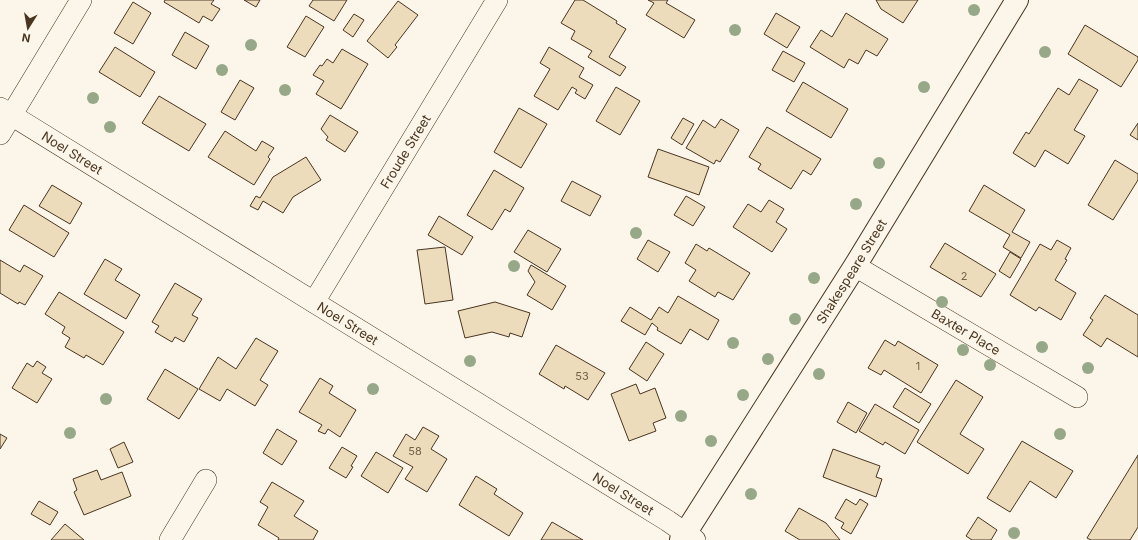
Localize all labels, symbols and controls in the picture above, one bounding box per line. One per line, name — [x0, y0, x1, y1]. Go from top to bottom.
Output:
north arrow — [8, 8, 48, 48]
text: N — [21, 30, 32, 45]
street label: Froude Street — [377, 112, 434, 191]
street label: Noel Street — [39, 128, 106, 178]
street label: Shakespeare Street — [812, 216, 890, 327]
house number: 2 — [961, 269, 967, 283]
street label: Noel Street — [314, 298, 381, 348]
street label: Baxter Place — [929, 305, 1003, 358]
house number: 1 — [916, 359, 920, 373]
house number: 53 — [575, 369, 589, 383]
house number: 58 — [408, 444, 422, 458]
street label: Noel Street — [590, 469, 657, 518]

